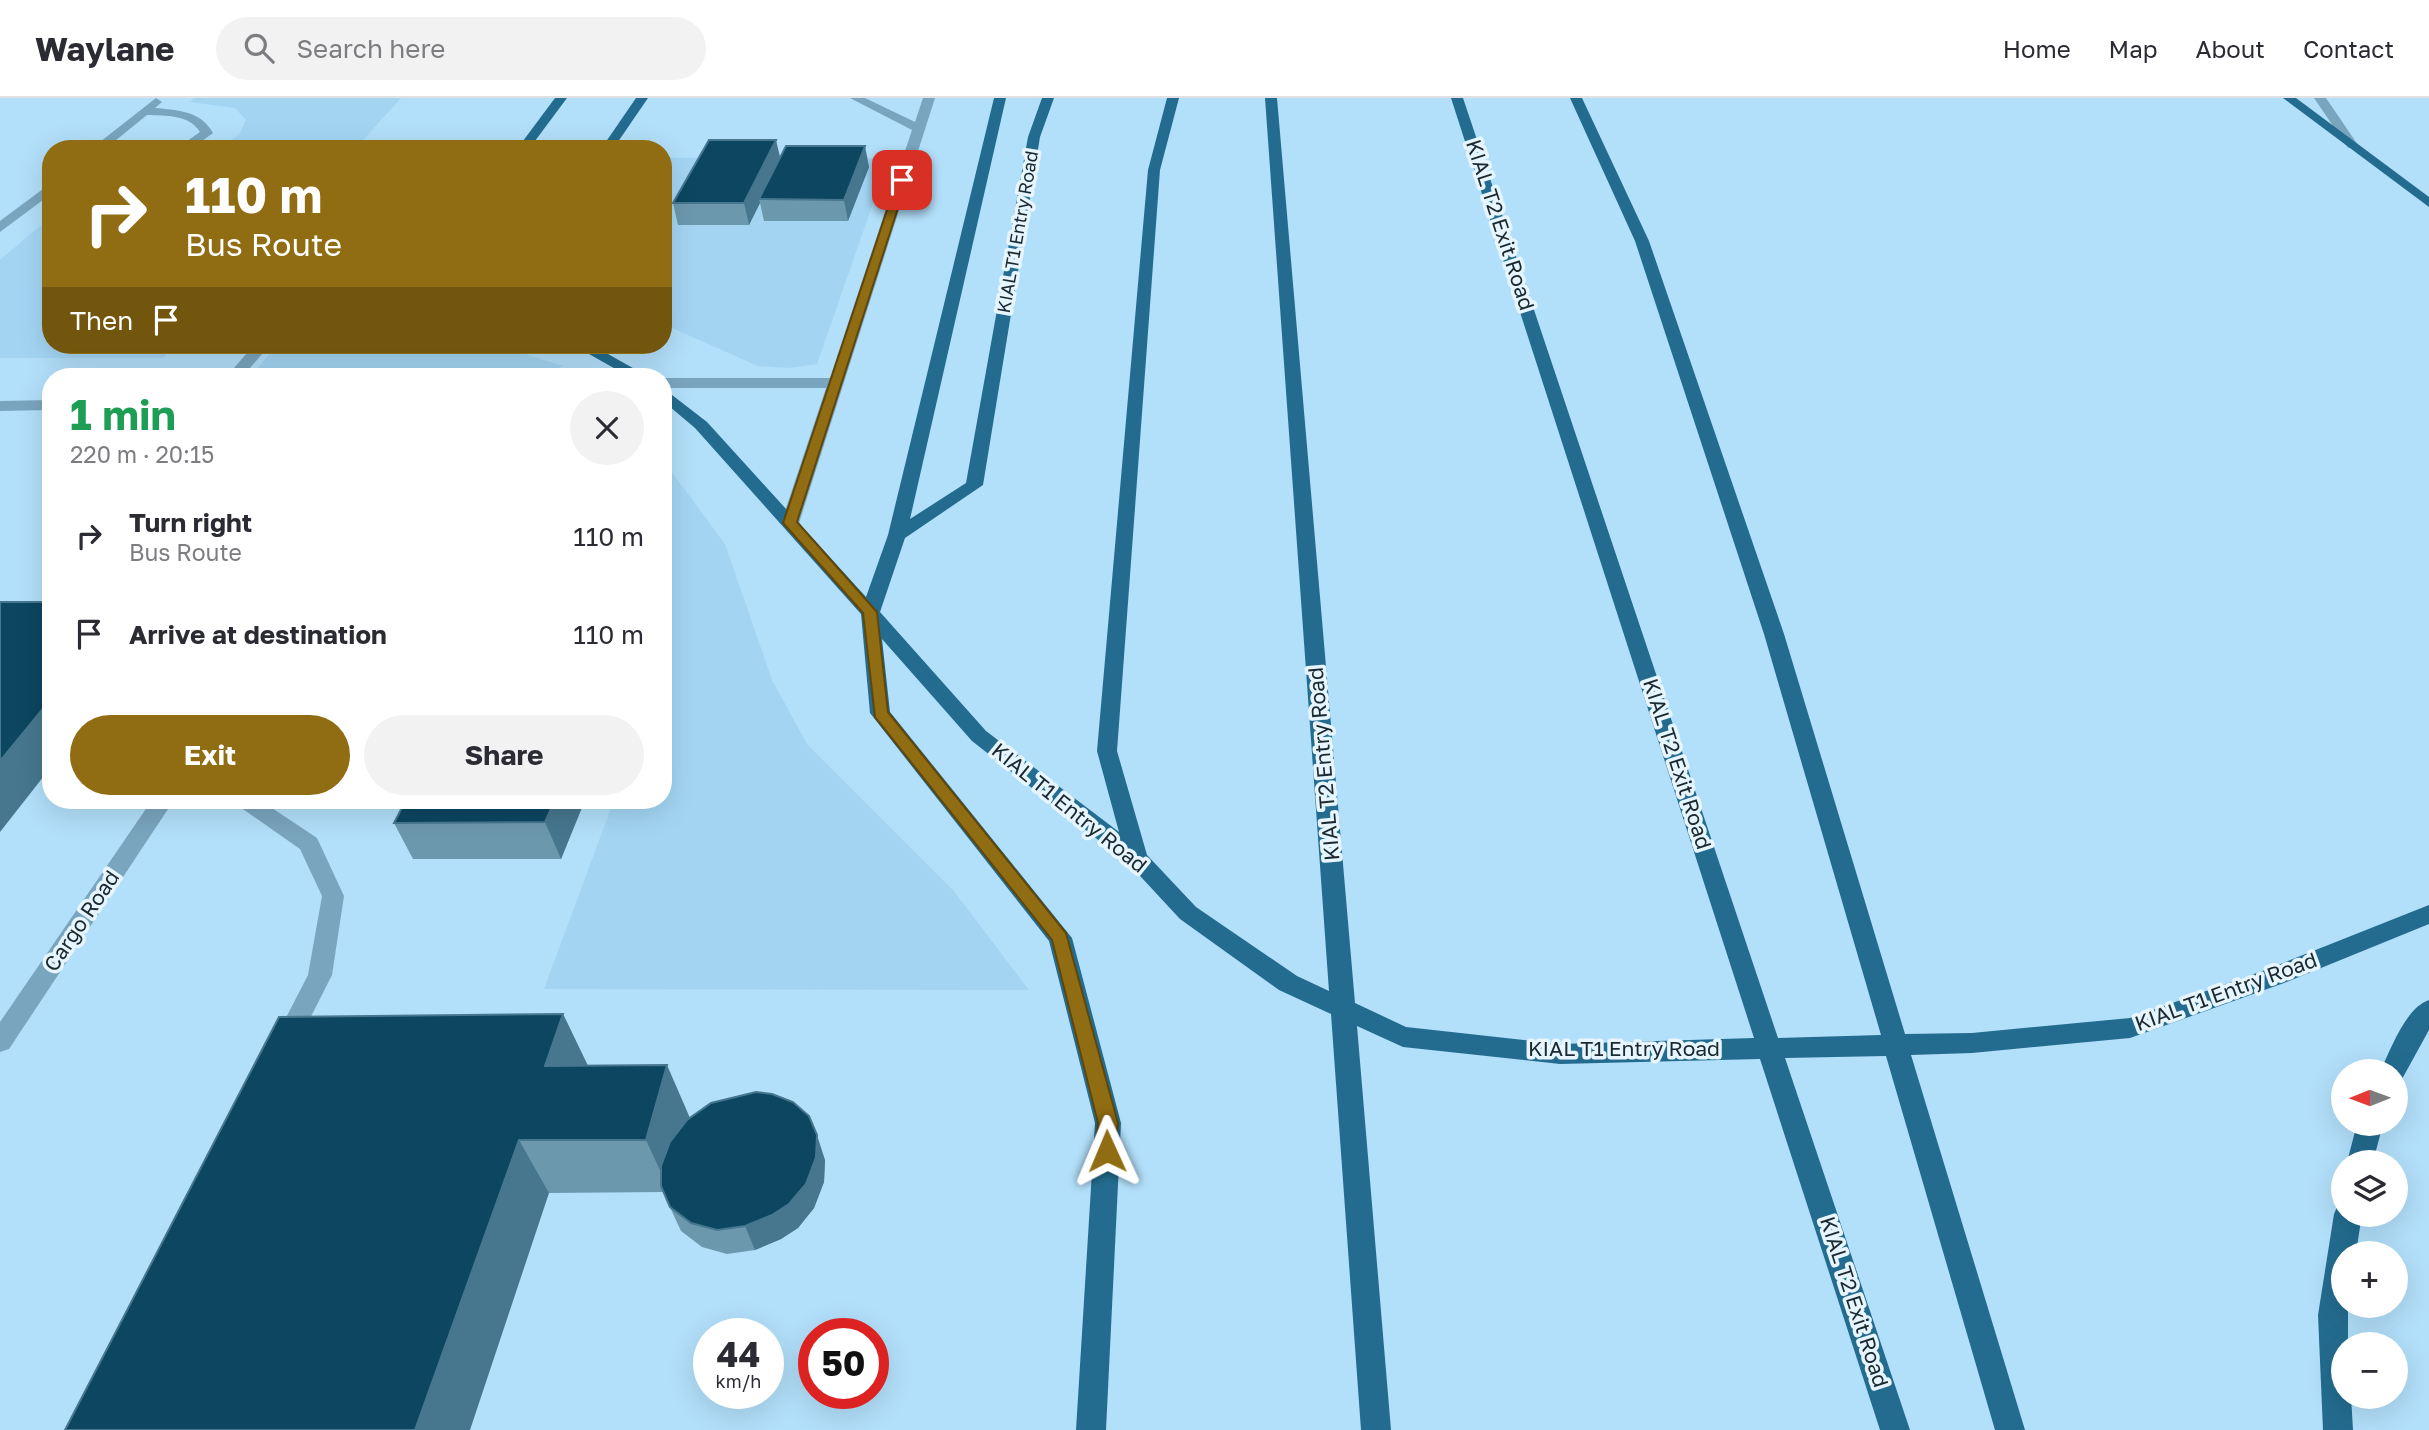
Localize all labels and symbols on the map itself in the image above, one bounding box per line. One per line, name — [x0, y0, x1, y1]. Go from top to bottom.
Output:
street label: KIAL T2 Exit Road — [1461, 136, 1541, 313]
street label: KIAL T1 Entry Road — [992, 149, 1042, 315]
pin — [872, 150, 932, 210]
street label: KIAL T2 Entry Road — [1302, 666, 1344, 862]
street label: KIAL T2 Exit Road — [1638, 675, 1718, 852]
street label: KIAL T1 Entry Road — [987, 737, 1152, 878]
street label: Cargo Road — [38, 865, 124, 976]
street label: KIAL T1 Entry Road — [2131, 946, 2320, 1036]
street label: KIAL T1 Entry Road — [1528, 1035, 1720, 1061]
north arrow — [2331, 1059, 2408, 1136]
position arrow — [1070, 1114, 1144, 1188]
street label: KIAL T2 Exit Road — [1815, 1213, 1895, 1390]
speed limit sign: 50 — [798, 1318, 889, 1409]

